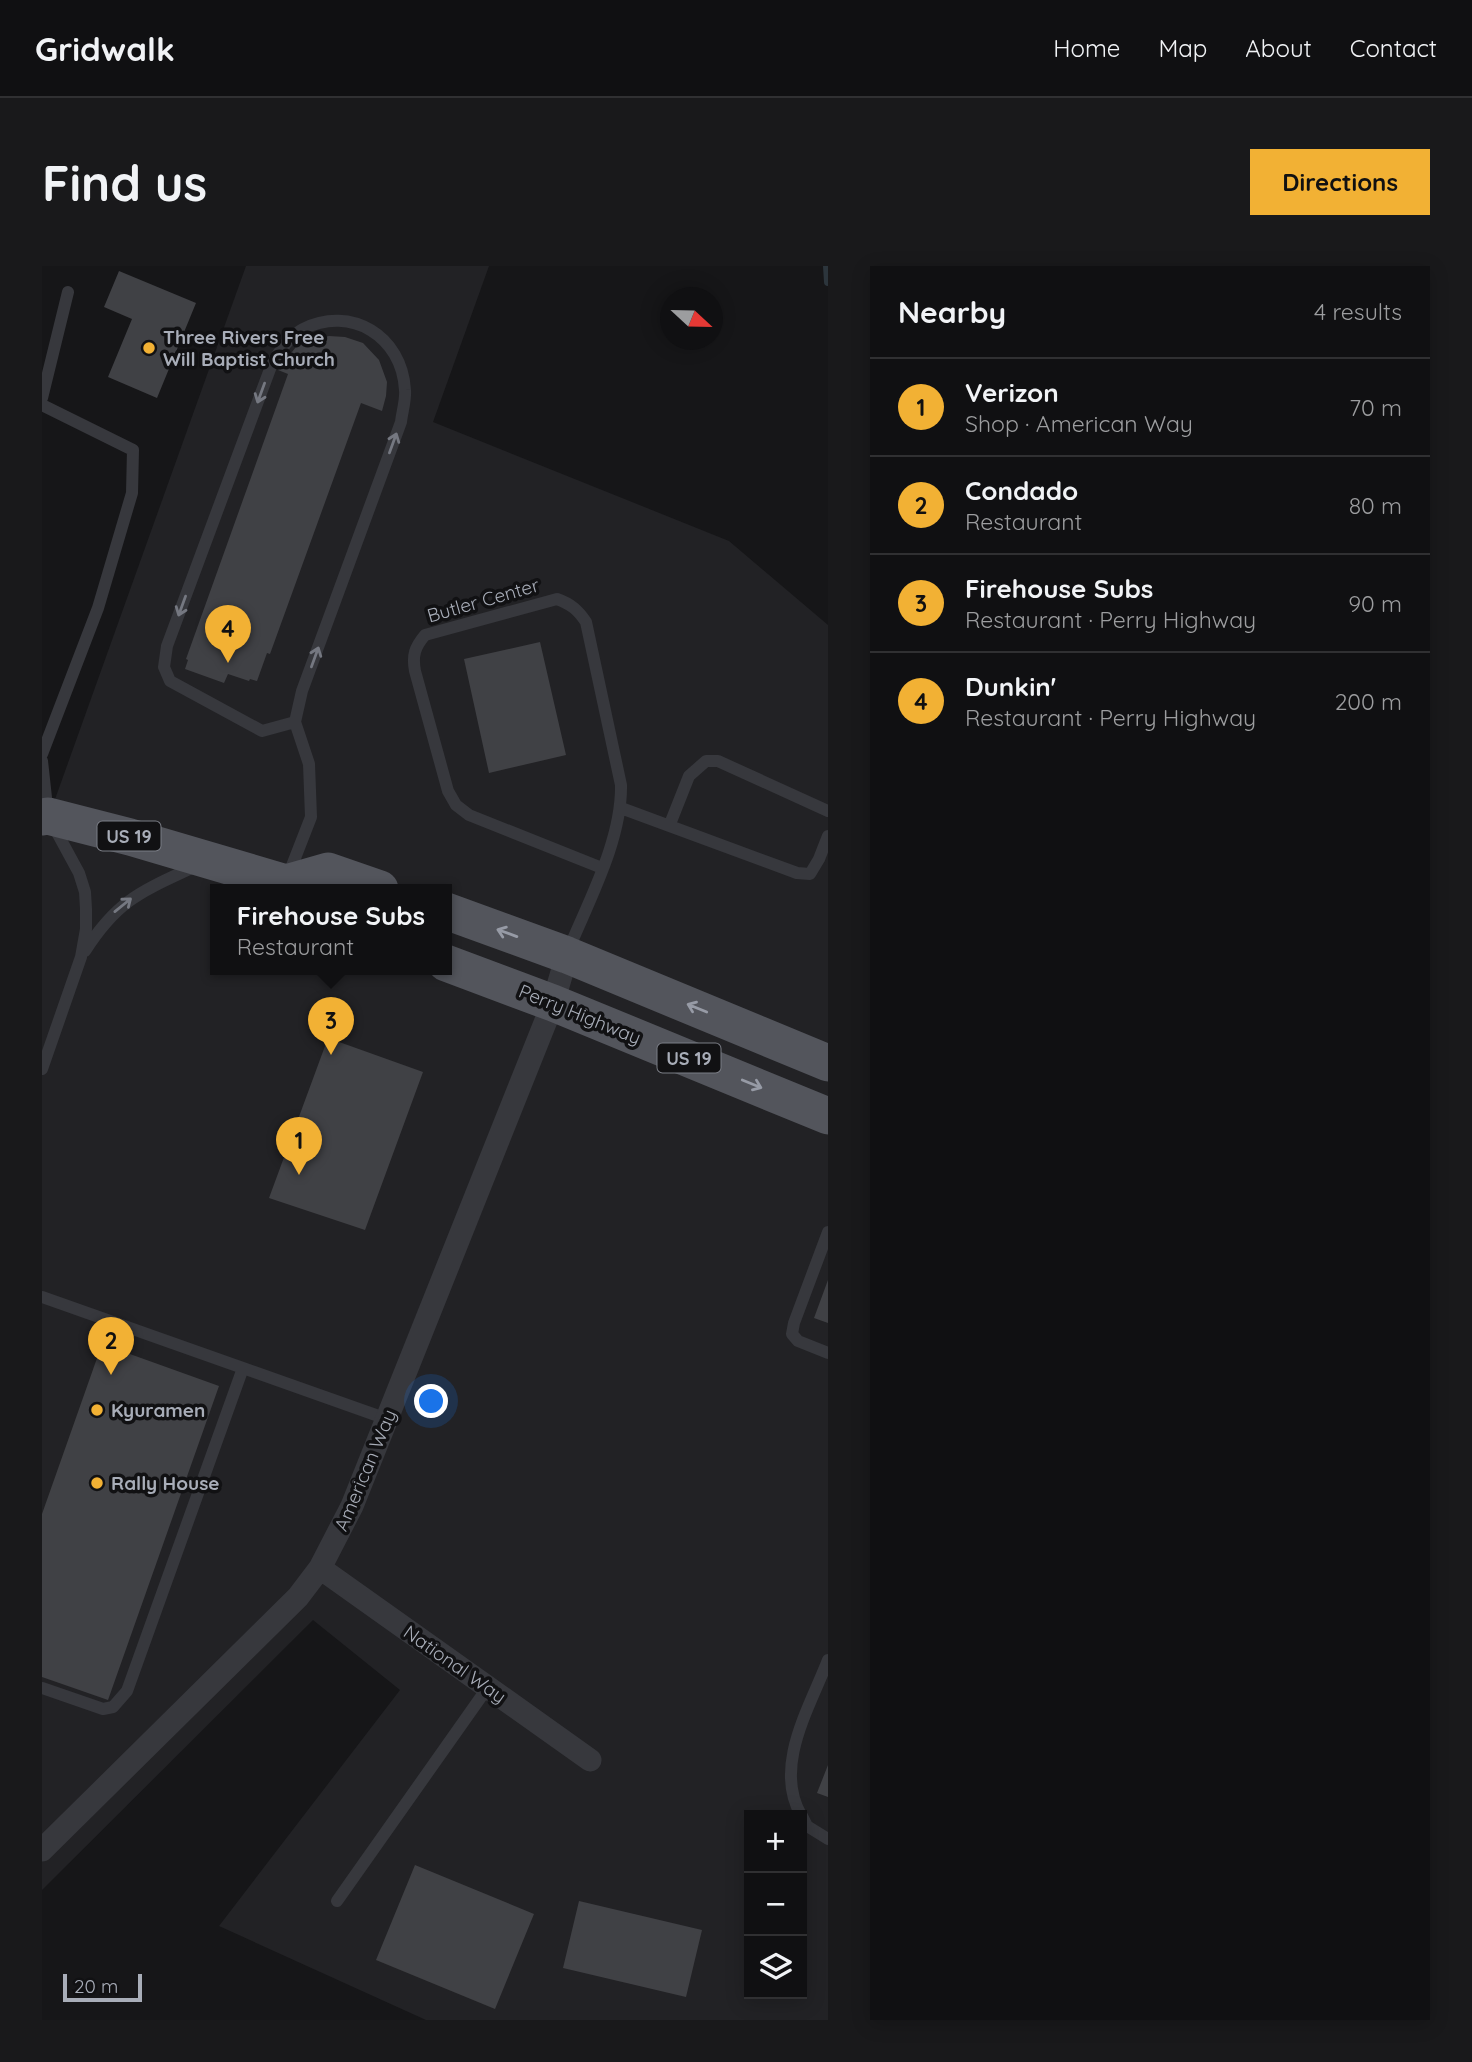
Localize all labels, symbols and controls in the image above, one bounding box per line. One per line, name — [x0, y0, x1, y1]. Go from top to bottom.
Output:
text: Gridwalk — [35, 28, 175, 69]
text: Home — [1053, 33, 1120, 63]
text: Map — [1158, 33, 1207, 63]
text: About — [1245, 33, 1312, 63]
text: Contact — [1350, 33, 1437, 63]
button: Directions — [1250, 149, 1430, 215]
text: Find us — [42, 152, 207, 213]
north arrow — [660, 287, 723, 350]
text: Nearby — [898, 293, 1006, 331]
text: 4 results — [1314, 297, 1402, 326]
place label: Three Rivers Free Will Baptist Church — [163, 325, 335, 371]
marker: Three Rivers Free Will Baptist Church — [141, 340, 157, 356]
text: Verizon — [965, 376, 1059, 409]
one-way arrow — [254, 381, 266, 403]
text: 1 — [917, 393, 925, 422]
text: 70 m — [1349, 393, 1402, 422]
text: Shop · American Way — [965, 409, 1193, 438]
one-way arrow — [388, 433, 401, 455]
text: Condado — [965, 474, 1078, 507]
text: 2 — [914, 491, 928, 520]
text: 80 m — [1349, 491, 1402, 520]
text: Restaurant — [965, 507, 1082, 536]
street label: Butler Center — [424, 572, 543, 627]
text: Firehouse Subs — [965, 572, 1153, 605]
text: 3 — [915, 589, 927, 618]
text: 90 m — [1348, 589, 1402, 618]
one-way arrow — [175, 595, 187, 617]
pin: 4 — [205, 605, 251, 663]
text: Restaurant · Perry Highway — [965, 605, 1256, 634]
one-way arrow — [309, 646, 322, 668]
text: Dunkin' — [965, 670, 1056, 703]
text: 4 — [914, 687, 928, 716]
text: 200 m — [1335, 687, 1402, 716]
text: Restaurant · Perry Highway — [965, 703, 1256, 732]
road number: US 19 — [98, 822, 161, 850]
popup — [210, 884, 452, 975]
one-way arrow — [114, 897, 132, 913]
text: Firehouse Subs — [237, 899, 425, 932]
one-way arrow — [496, 925, 518, 938]
text: Restaurant — [237, 932, 354, 961]
street label: Perry Highway — [515, 979, 645, 1049]
pin: 3 — [308, 997, 354, 1055]
one-way arrow — [687, 1001, 708, 1014]
road number: US 19 — [658, 1044, 720, 1072]
one-way arrow — [741, 1079, 763, 1092]
pin: 1 — [276, 1117, 322, 1175]
pin: 2 — [88, 1317, 134, 1375]
your location — [414, 1384, 448, 1418]
place label: Kyuramen — [111, 1398, 205, 1422]
marker: Kyuramen — [89, 1402, 105, 1418]
street label: American Way — [329, 1406, 401, 1534]
place label: Rally House — [111, 1471, 220, 1495]
marker: Rally House — [89, 1475, 105, 1491]
street label: National Way — [399, 1620, 511, 1708]
map controls — [744, 1810, 807, 1999]
button: + — [744, 1810, 807, 1873]
button: − — [744, 1873, 807, 1936]
button: layers — [744, 1936, 807, 1999]
scale bar — [63, 1971, 142, 2003]
text: 20 m — [74, 1974, 118, 1998]

